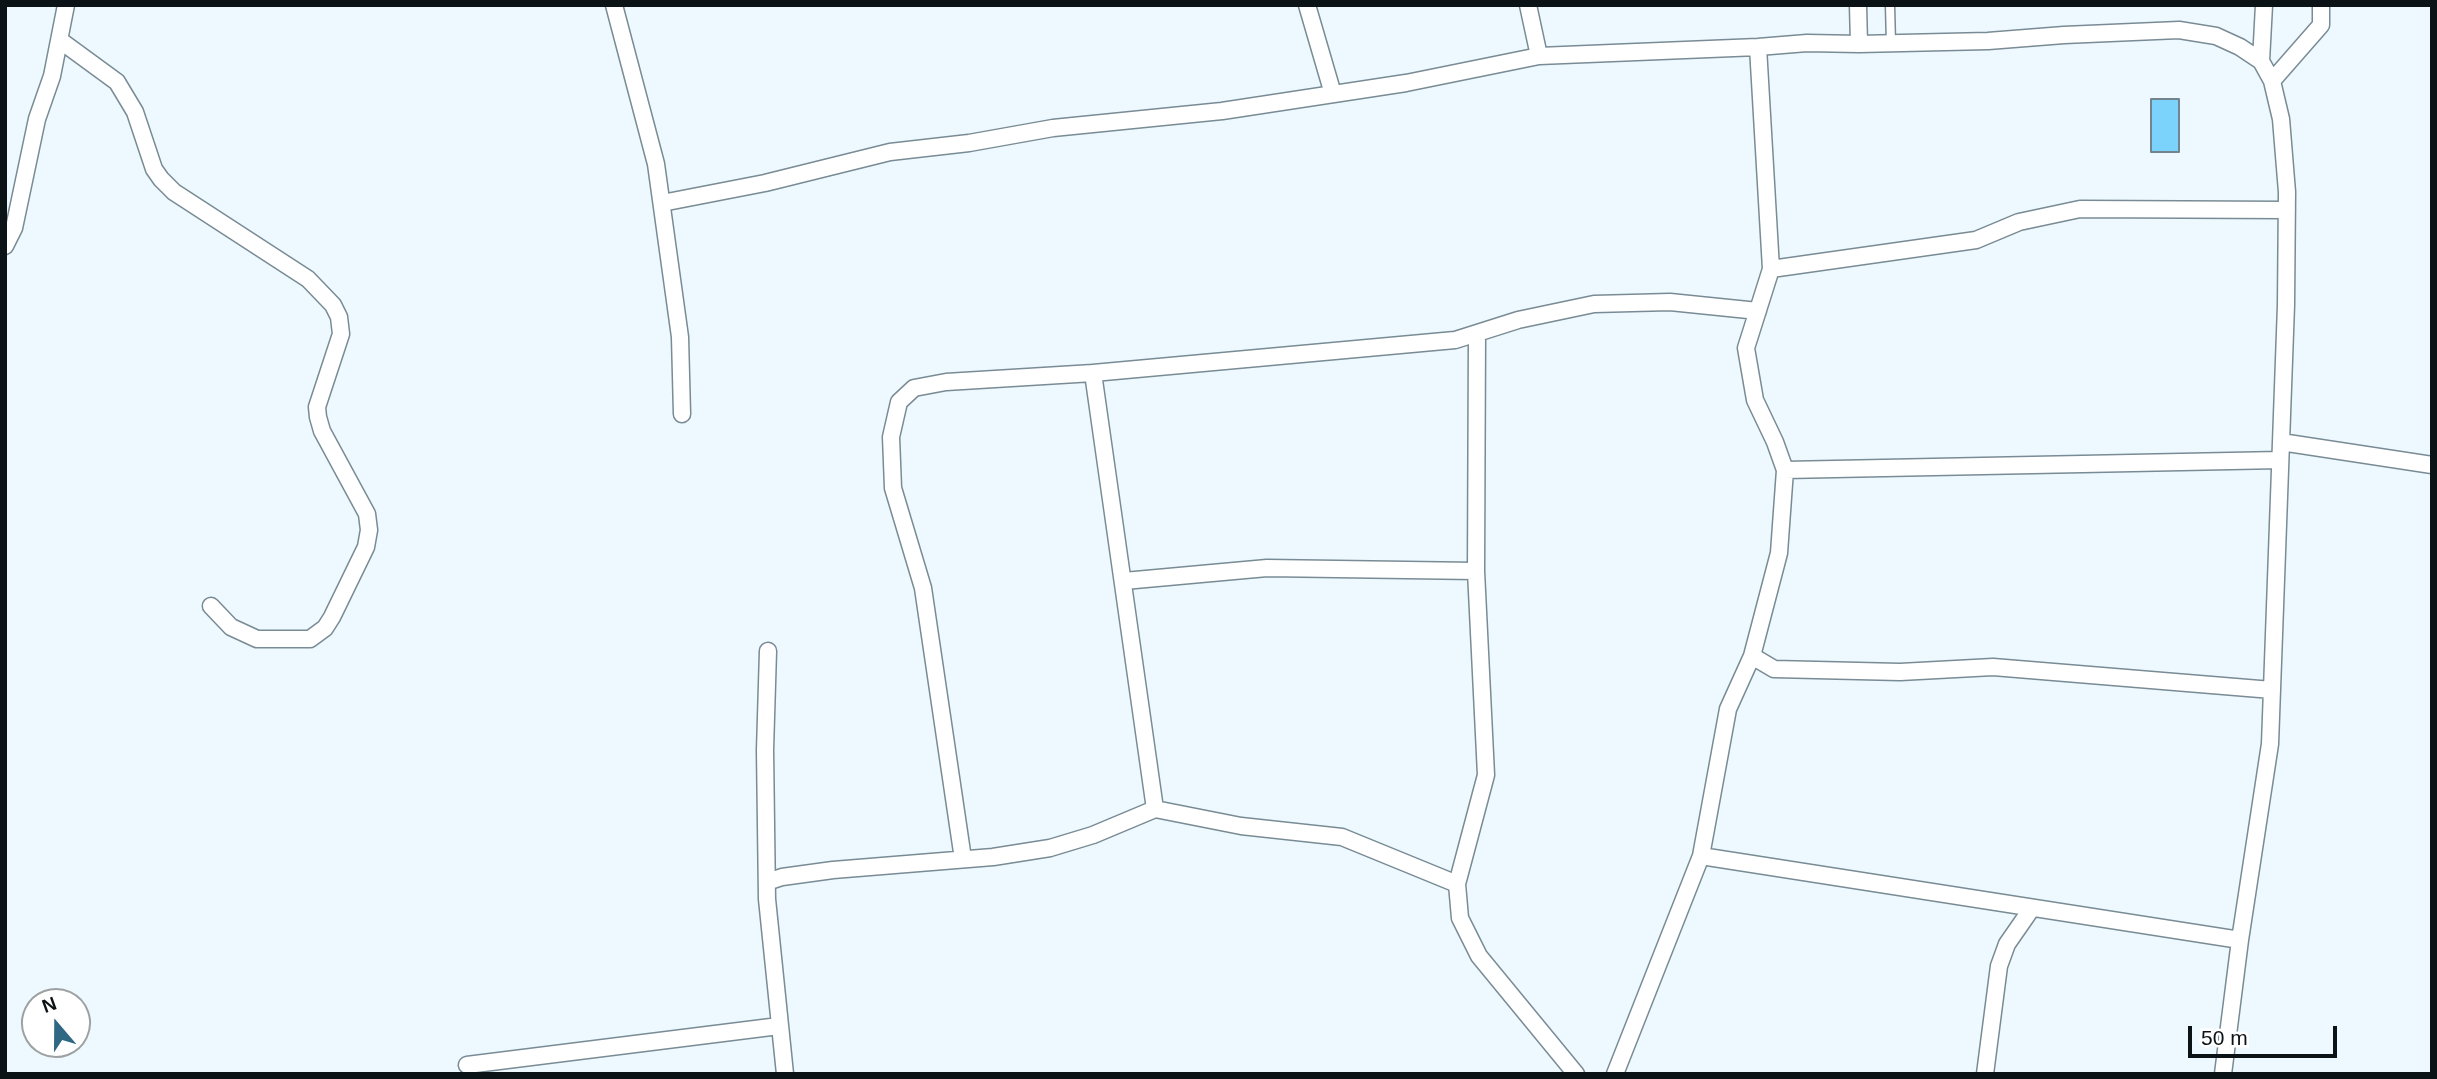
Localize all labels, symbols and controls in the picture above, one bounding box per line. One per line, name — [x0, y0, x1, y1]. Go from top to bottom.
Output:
north arrow — [21, 988, 91, 1058]
text: N — [39, 992, 59, 1017]
scale bar — [2192, 1012, 2341, 1056]
text: 50 m — [2201, 1026, 2248, 1049]

